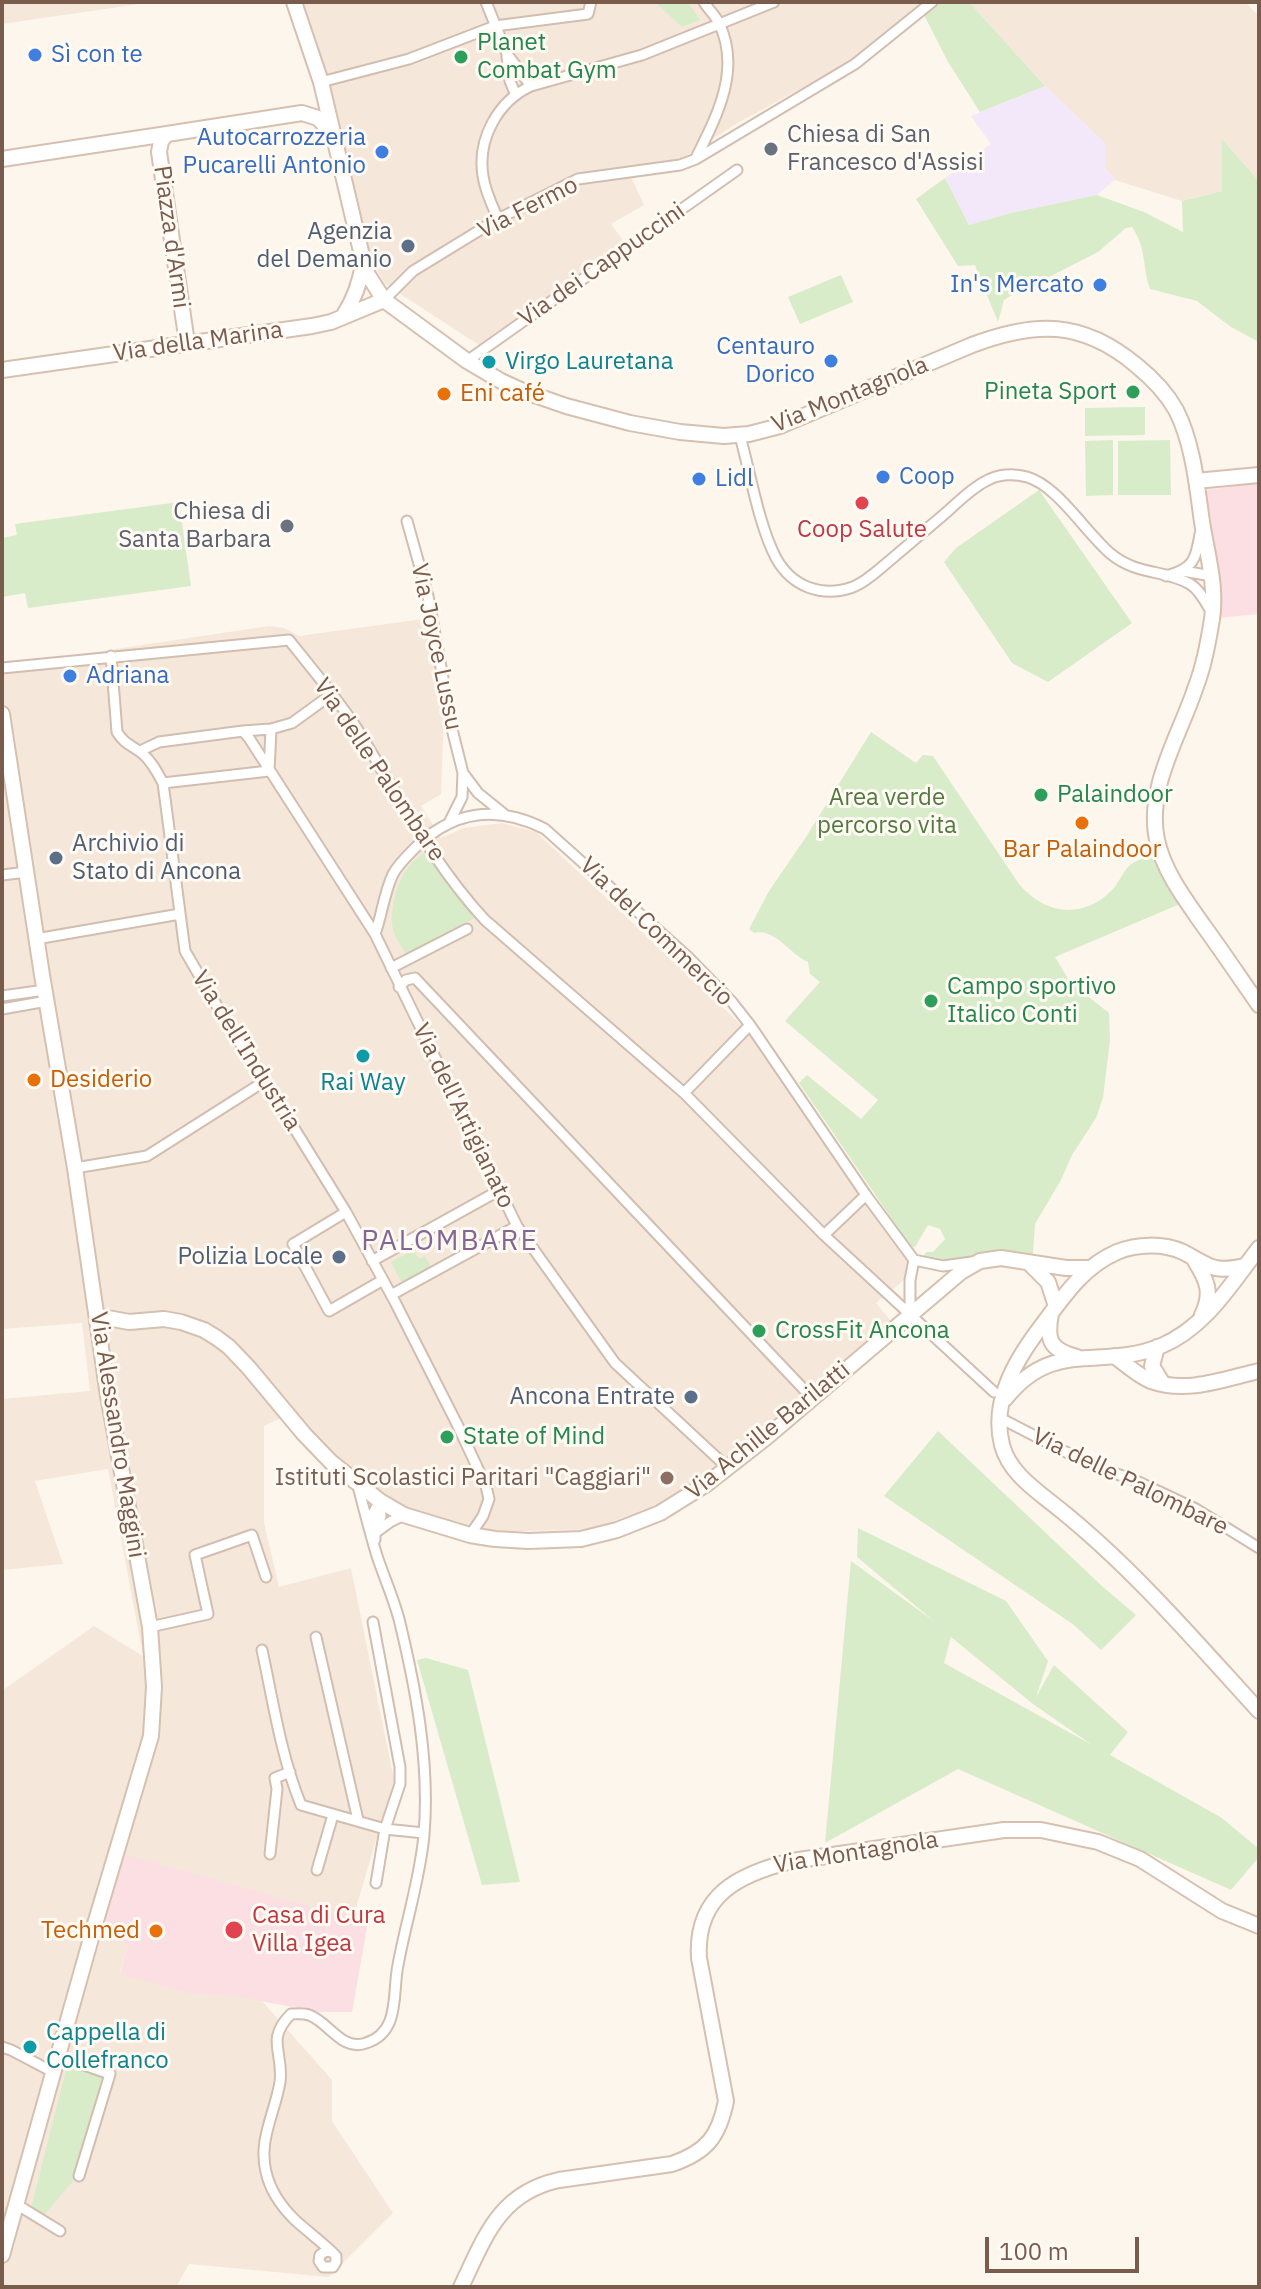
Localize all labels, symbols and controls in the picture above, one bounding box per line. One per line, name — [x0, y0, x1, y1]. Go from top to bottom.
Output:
place label: Planet Combat Gym — [477, 29, 617, 85]
place label: Sì con te — [51, 41, 143, 69]
marker: Sì con te — [26, 46, 44, 64]
marker: Planet Combat Gym — [452, 48, 470, 66]
place label: Chiesa di San Francesco d'Assisi — [787, 121, 984, 177]
place label: Autocarrozzeria Pucarelli Antonio — [183, 124, 366, 180]
marker: Chiesa di San Francesco d'Assisi — [762, 140, 780, 158]
marker: Autocarrozzeria Pucarelli Antonio — [373, 143, 391, 161]
street label: Piazza d'Armi — [147, 164, 195, 310]
street label: Via Fermo — [473, 171, 583, 245]
street label: Via dei Cappuccini — [513, 197, 691, 333]
place label: Agenzia del Demanio — [257, 218, 392, 274]
marker: Agenzia del Demanio — [399, 237, 417, 255]
place label: In's Mercato — [950, 271, 1084, 299]
marker: In's Mercato — [1091, 276, 1109, 294]
street label: Via della Marina — [111, 316, 285, 368]
place label: Centauro Dorico — [716, 333, 815, 389]
place label: Virgo Lauretana — [505, 348, 674, 376]
street label: Via Montagnola — [768, 351, 932, 439]
marker: Centauro Dorico — [822, 352, 840, 370]
marker: Virgo Lauretana — [480, 353, 498, 371]
place label: Pineta Sport — [984, 378, 1117, 406]
place label: Eni café — [460, 380, 545, 408]
marker: Pineta Sport — [1124, 383, 1142, 401]
marker: Eni café — [435, 385, 453, 403]
place label: Coop — [899, 463, 955, 491]
place label: Lidl — [715, 465, 753, 493]
marker: Coop — [874, 468, 892, 486]
marker: Lidl — [690, 470, 708, 488]
marker: Coop Salute — [853, 494, 871, 512]
place label: Chiesa di Santa Barbara — [118, 498, 271, 554]
place label: Coop Salute — [797, 516, 927, 544]
marker: Chiesa di Santa Barbara — [278, 517, 296, 535]
street label: Via Joyce Lussu — [404, 561, 468, 733]
place label: Adriana — [86, 662, 169, 690]
marker: Adriana — [61, 667, 79, 685]
street label: Via delle Palombare — [307, 673, 451, 867]
place label: Palaindoor — [1057, 781, 1173, 809]
park label: Area verde percorso vita — [817, 784, 957, 840]
marker: Palaindoor — [1032, 786, 1050, 804]
marker: Bar Palaindoor — [1073, 814, 1091, 832]
place label: Archivio di Stato di Ancona — [72, 830, 241, 886]
place label: Bar Palaindoor — [1003, 836, 1161, 864]
marker: Archivio di Stato di Ancona — [47, 849, 65, 867]
street label: Via del Commercio — [573, 851, 739, 1013]
street label: Via dell'Industria — [185, 966, 307, 1136]
place label: Campo sportivo Italico Conti — [947, 973, 1116, 1029]
marker: Campo sportivo Italico Conti — [922, 992, 940, 1010]
street label: Via dell'Artigianato — [406, 1019, 520, 1213]
marker: Rai Way — [354, 1047, 372, 1065]
place label: Desiderio — [50, 1066, 152, 1094]
place label: Rai Way — [320, 1069, 406, 1097]
marker: Desiderio — [25, 1071, 43, 1089]
district label: PALOMBARE — [361, 1225, 539, 1259]
place label: Polizia Locale — [178, 1243, 323, 1271]
marker: Polizia Locale — [330, 1248, 348, 1266]
street label: Via Alessandro Maggini — [83, 1310, 151, 1560]
place label: CrossFit Ancona — [775, 1317, 950, 1345]
marker: CrossFit Ancona — [750, 1322, 768, 1340]
street label: Via Achille Barilatti — [680, 1356, 856, 1506]
place label: Ancona Entrate — [509, 1383, 675, 1411]
marker: Ancona Entrate — [682, 1388, 700, 1406]
street label: Via delle Palombare — [1027, 1422, 1233, 1542]
place label: State of Mind — [463, 1423, 605, 1451]
marker: State of Mind — [438, 1428, 456, 1446]
place label: Istituti Scolastici Paritari "Caggiari" — [275, 1464, 651, 1492]
marker: Istituti Scolastici Paritari "Caggiari" — [658, 1469, 676, 1487]
street label: Via Montagnola — [772, 1826, 940, 1880]
place label: Casa di Cura Villa Igea — [252, 1902, 386, 1958]
place label: Techmed — [41, 1917, 140, 1945]
marker: Casa di Cura Villa Igea — [223, 1919, 245, 1941]
marker: Techmed — [147, 1922, 165, 1940]
place label: Cappella di Collefranco — [46, 2019, 169, 2075]
marker: Cappella di Collefranco — [21, 2038, 39, 2056]
scale bar — [989, 2221, 1143, 2271]
text: 100 m — [999, 2235, 1069, 2267]

